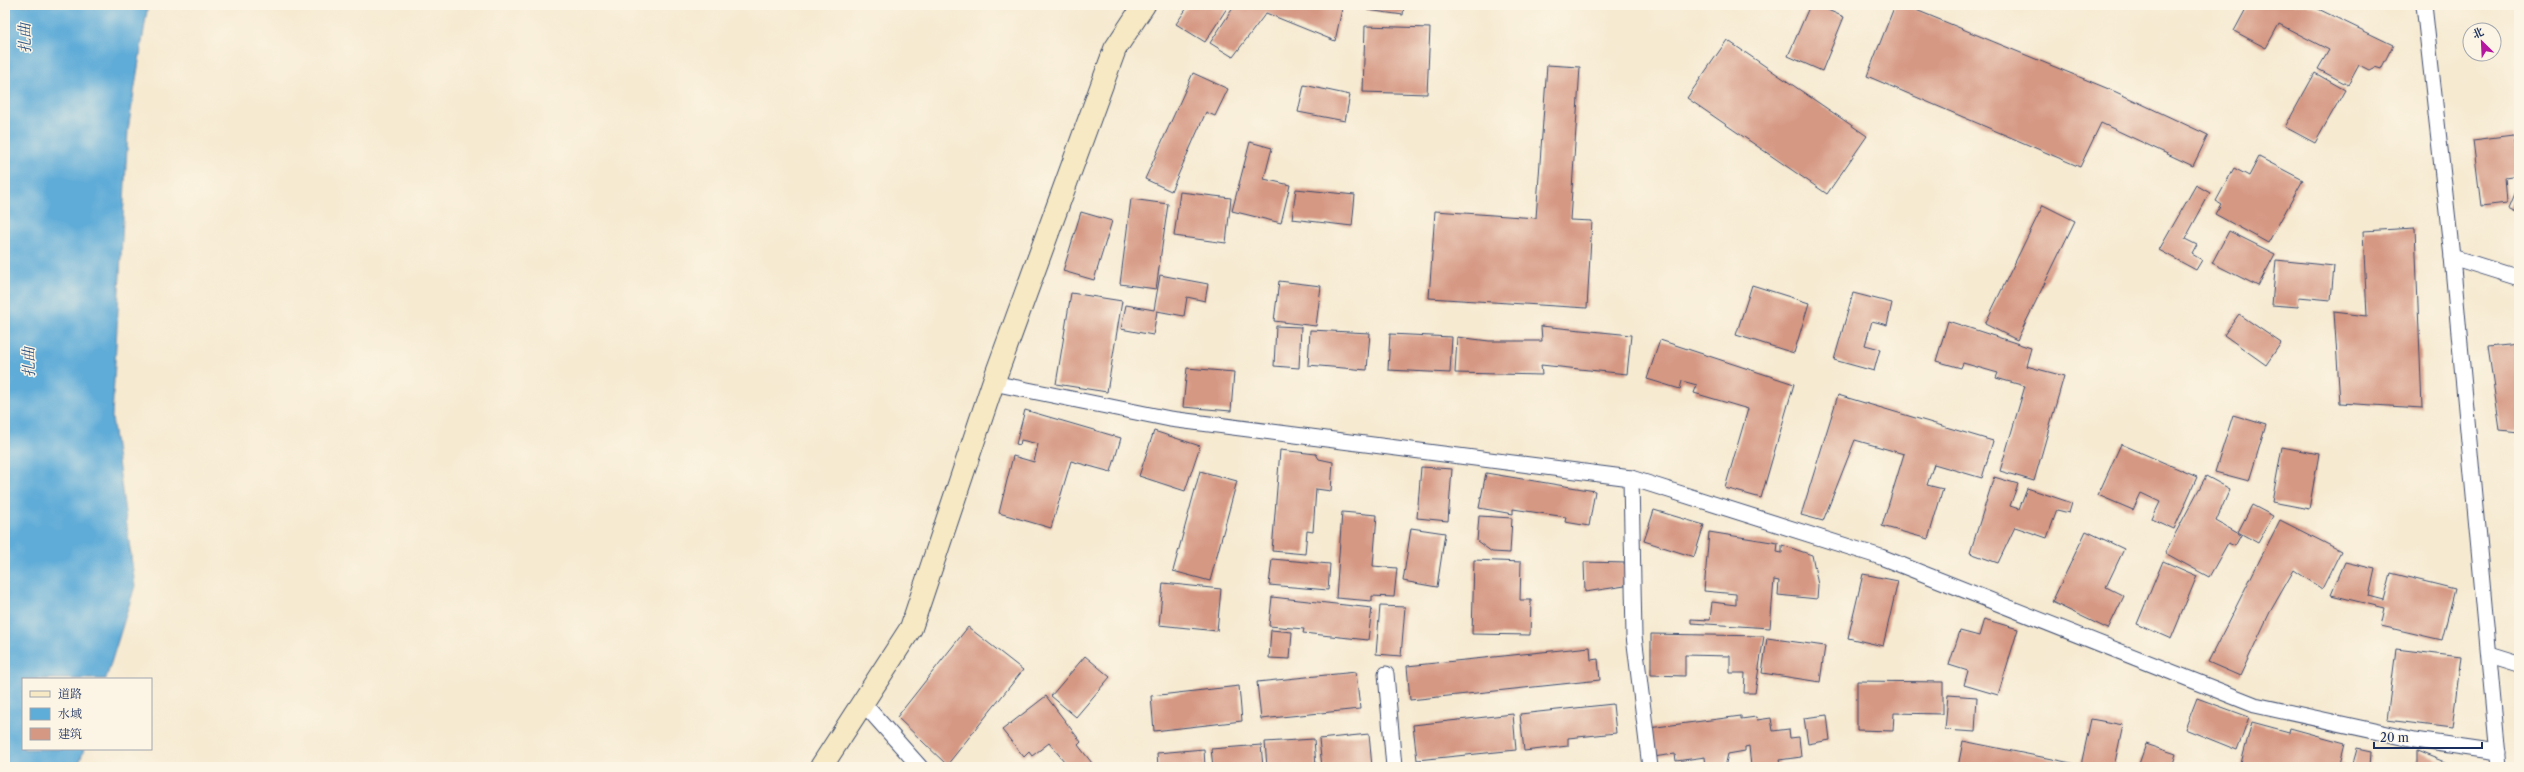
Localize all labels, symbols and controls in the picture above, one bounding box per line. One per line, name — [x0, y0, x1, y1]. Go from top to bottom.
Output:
water label: 扎曲 — [15, 21, 34, 53]
north arrow — [2462, 22, 2502, 62]
text: 北 — [2470, 24, 2486, 41]
water label: 扎曲 — [19, 345, 38, 377]
legend — [22, 678, 152, 750]
text: 道路 — [58, 686, 82, 701]
text: 水域 — [58, 706, 82, 721]
scale bar — [2374, 724, 2482, 750]
text: 建筑 — [58, 726, 82, 741]
text: 20 m — [2380, 730, 2409, 745]

